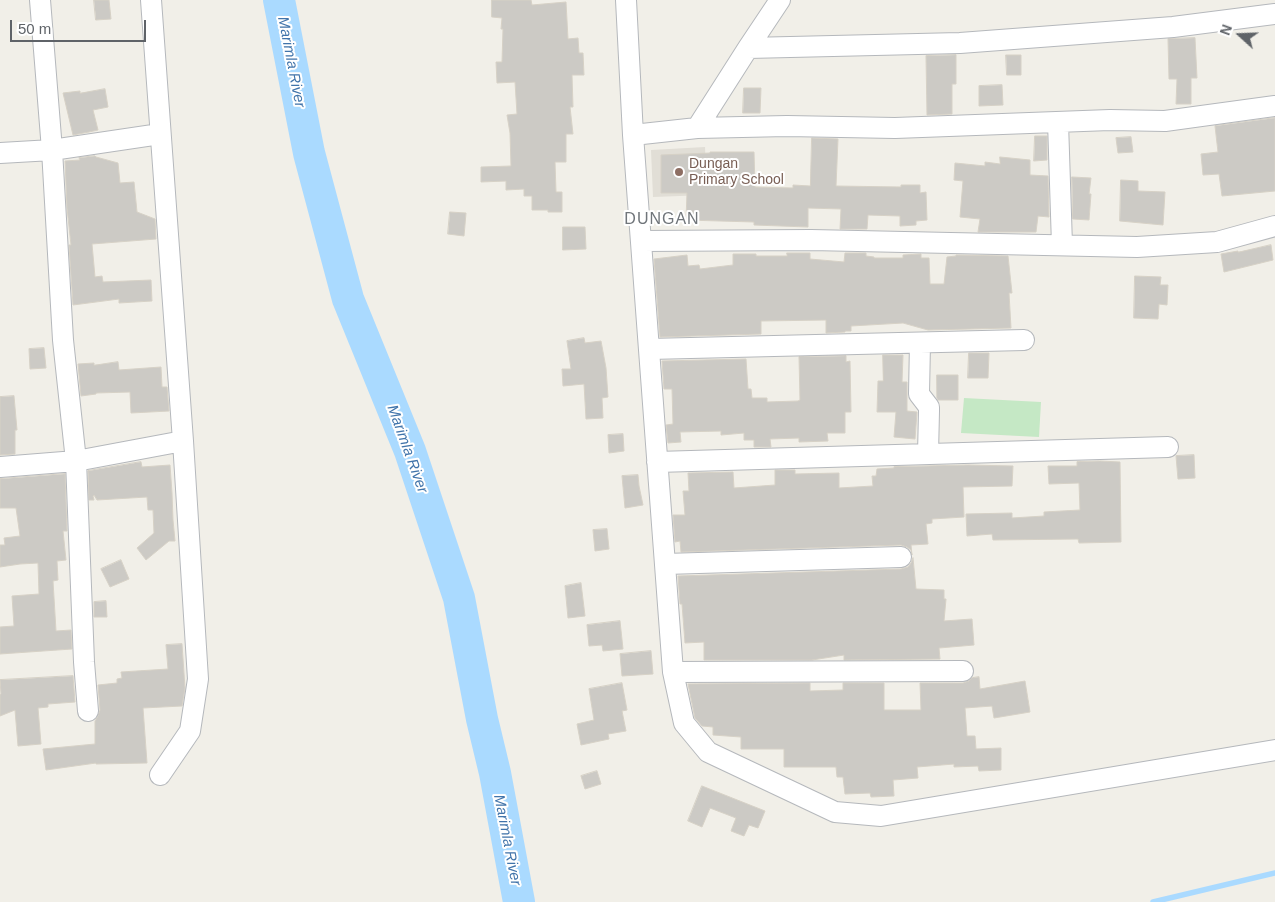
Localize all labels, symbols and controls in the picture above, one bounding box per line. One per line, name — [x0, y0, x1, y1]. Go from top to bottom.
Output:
scale bar — [12, 10, 149, 42]
north arrow — [1215, 10, 1265, 60]
water label: Marimla River — [273, 15, 309, 109]
text: 50 m — [18, 20, 51, 37]
text: N — [1217, 22, 1235, 37]
place label: Dungan Primary School — [689, 156, 784, 188]
marker: Dungan Primary School — [673, 166, 685, 178]
district label: DUNGAN — [624, 210, 700, 230]
water label: Marimla River — [383, 402, 431, 496]
water label: Marimla River — [489, 793, 525, 887]

